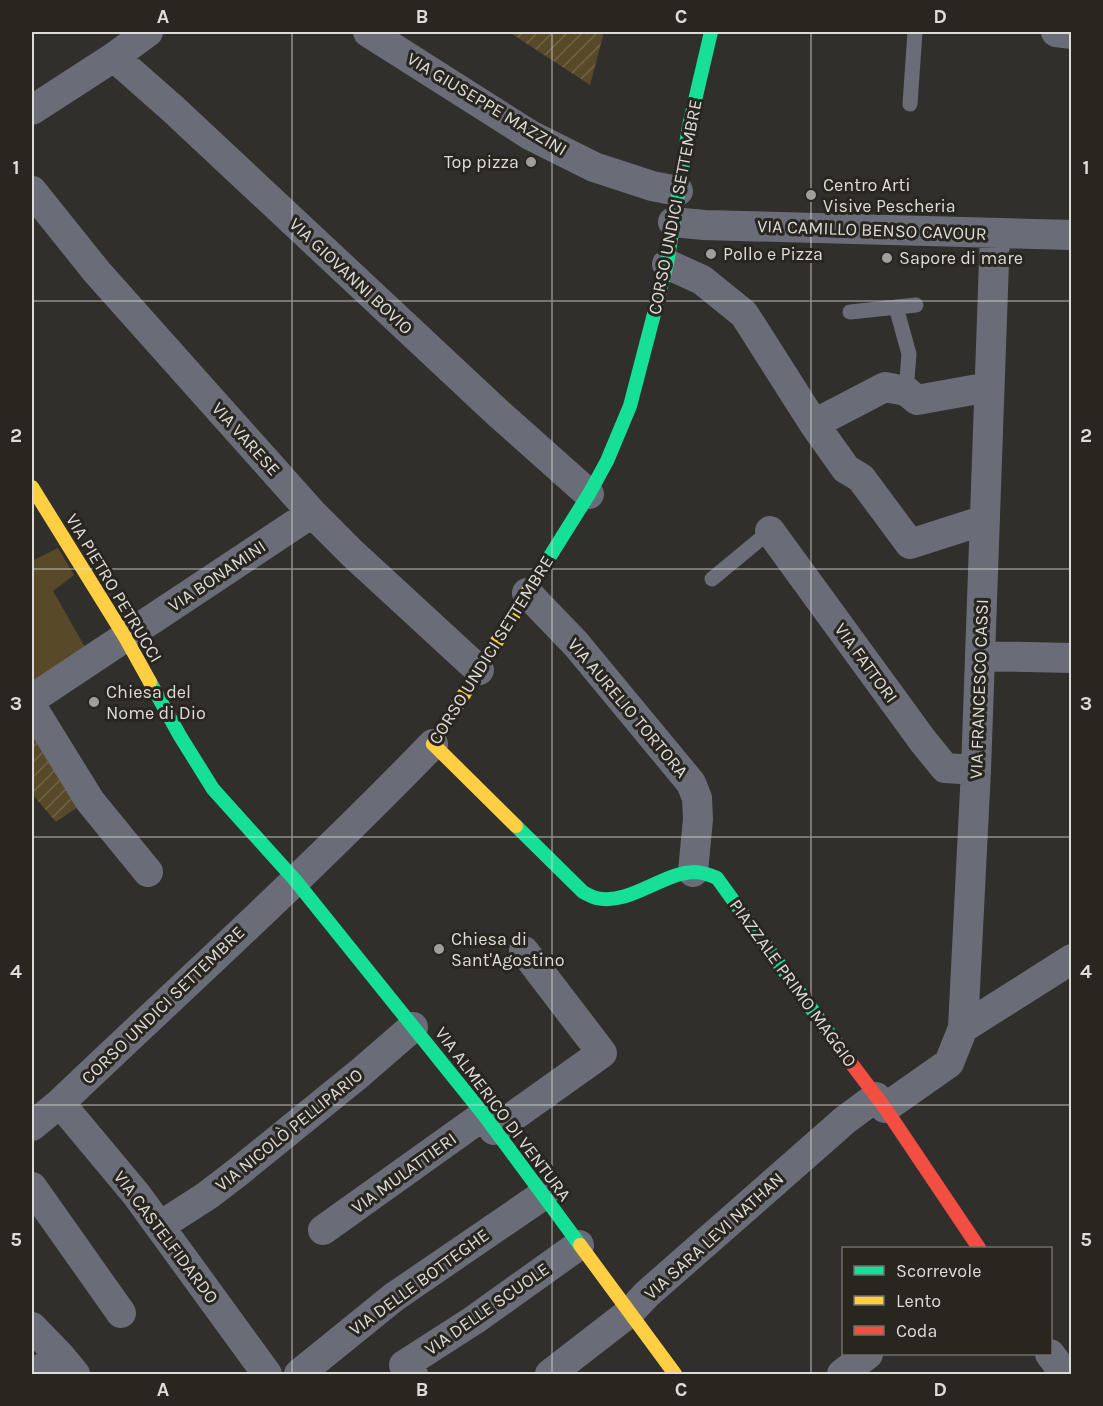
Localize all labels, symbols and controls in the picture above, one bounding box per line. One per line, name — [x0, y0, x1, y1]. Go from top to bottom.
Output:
text: A — [157, 5, 170, 28]
text: B — [416, 5, 428, 28]
text: C — [675, 5, 687, 28]
text: D — [933, 5, 947, 28]
street label: VIA GIUSEPPE MAZZINI — [403, 48, 571, 160]
street label: CORSO UNDICI SETTEMBRE — [643, 98, 707, 316]
place label: Top pizza — [444, 151, 519, 173]
marker: Top pizza — [524, 155, 538, 169]
text: 1 — [12, 156, 20, 179]
text: 1 — [1082, 156, 1090, 179]
place label: Centro Arti Visive Pescheria — [823, 174, 956, 217]
marker: Centro Arti Visive Pescheria — [804, 188, 818, 202]
street label: VIA GIOVANNI BOVIO — [285, 213, 417, 339]
street label: VIA CAMILLO BENSO CAVOUR — [757, 215, 987, 245]
place label: Pollo e Pizza — [723, 243, 823, 265]
marker: Pollo e Pizza — [704, 247, 718, 261]
place label: Sapore di mare — [899, 247, 1023, 269]
marker: Sapore di mare — [880, 251, 894, 265]
street label: VIA VARESE — [207, 398, 285, 480]
text: 2 — [10, 424, 22, 447]
text: 2 — [1080, 424, 1092, 447]
street label: VIA PIETRO PETRUCCI — [61, 510, 167, 666]
street label: VIA BONAMINI — [164, 535, 270, 617]
street label: CORSO UNDICI SETTEMBRE — [424, 552, 558, 748]
street label: VIA FRANCESCO CASSI — [965, 599, 993, 779]
street label: VIA FATTORI — [830, 619, 902, 707]
street label: VIA AURELIO TORTORA — [563, 634, 693, 782]
place label: Chiesa del Nome di Dio — [106, 681, 206, 724]
text: 3 — [10, 692, 22, 715]
text: 3 — [1080, 692, 1092, 715]
marker: Chiesa del Nome di Dio — [87, 695, 101, 709]
street label: PIAZZALE PRIMO MAGGIO — [725, 895, 861, 1071]
street label: CORSO UNDICI SETTEMBRE — [77, 921, 249, 1089]
place label: Chiesa di Sant'Agostino — [451, 928, 565, 971]
marker: Chiesa di Sant'Agostino — [432, 942, 446, 956]
text: 4 — [10, 960, 22, 983]
text: 4 — [1080, 960, 1092, 983]
street label: VIA ALMERICO DI VENTURA — [430, 1022, 576, 1206]
street label: VIA NICOLÒ PELLIPARIO — [210, 1063, 367, 1196]
street label: VIA MULATTIERI — [347, 1128, 461, 1218]
street label: VIA CASTELFIDARDO — [109, 1166, 223, 1308]
street label: VIA SARA LEVI NATHAN — [640, 1168, 788, 1304]
street label: VIA DELLE BOTTEGHE — [345, 1224, 493, 1340]
text: 5 — [10, 1228, 22, 1251]
text: 5 — [1080, 1228, 1092, 1251]
legend — [842, 1247, 1052, 1355]
street label: VIA DELLE SCUOLE — [421, 1258, 553, 1360]
text: Scorrevole — [896, 1260, 981, 1282]
text: Lento — [896, 1290, 941, 1312]
text: Coda — [896, 1320, 937, 1342]
text: A — [157, 1378, 170, 1401]
text: B — [416, 1378, 428, 1401]
text: C — [675, 1378, 687, 1401]
text: D — [933, 1378, 947, 1401]

